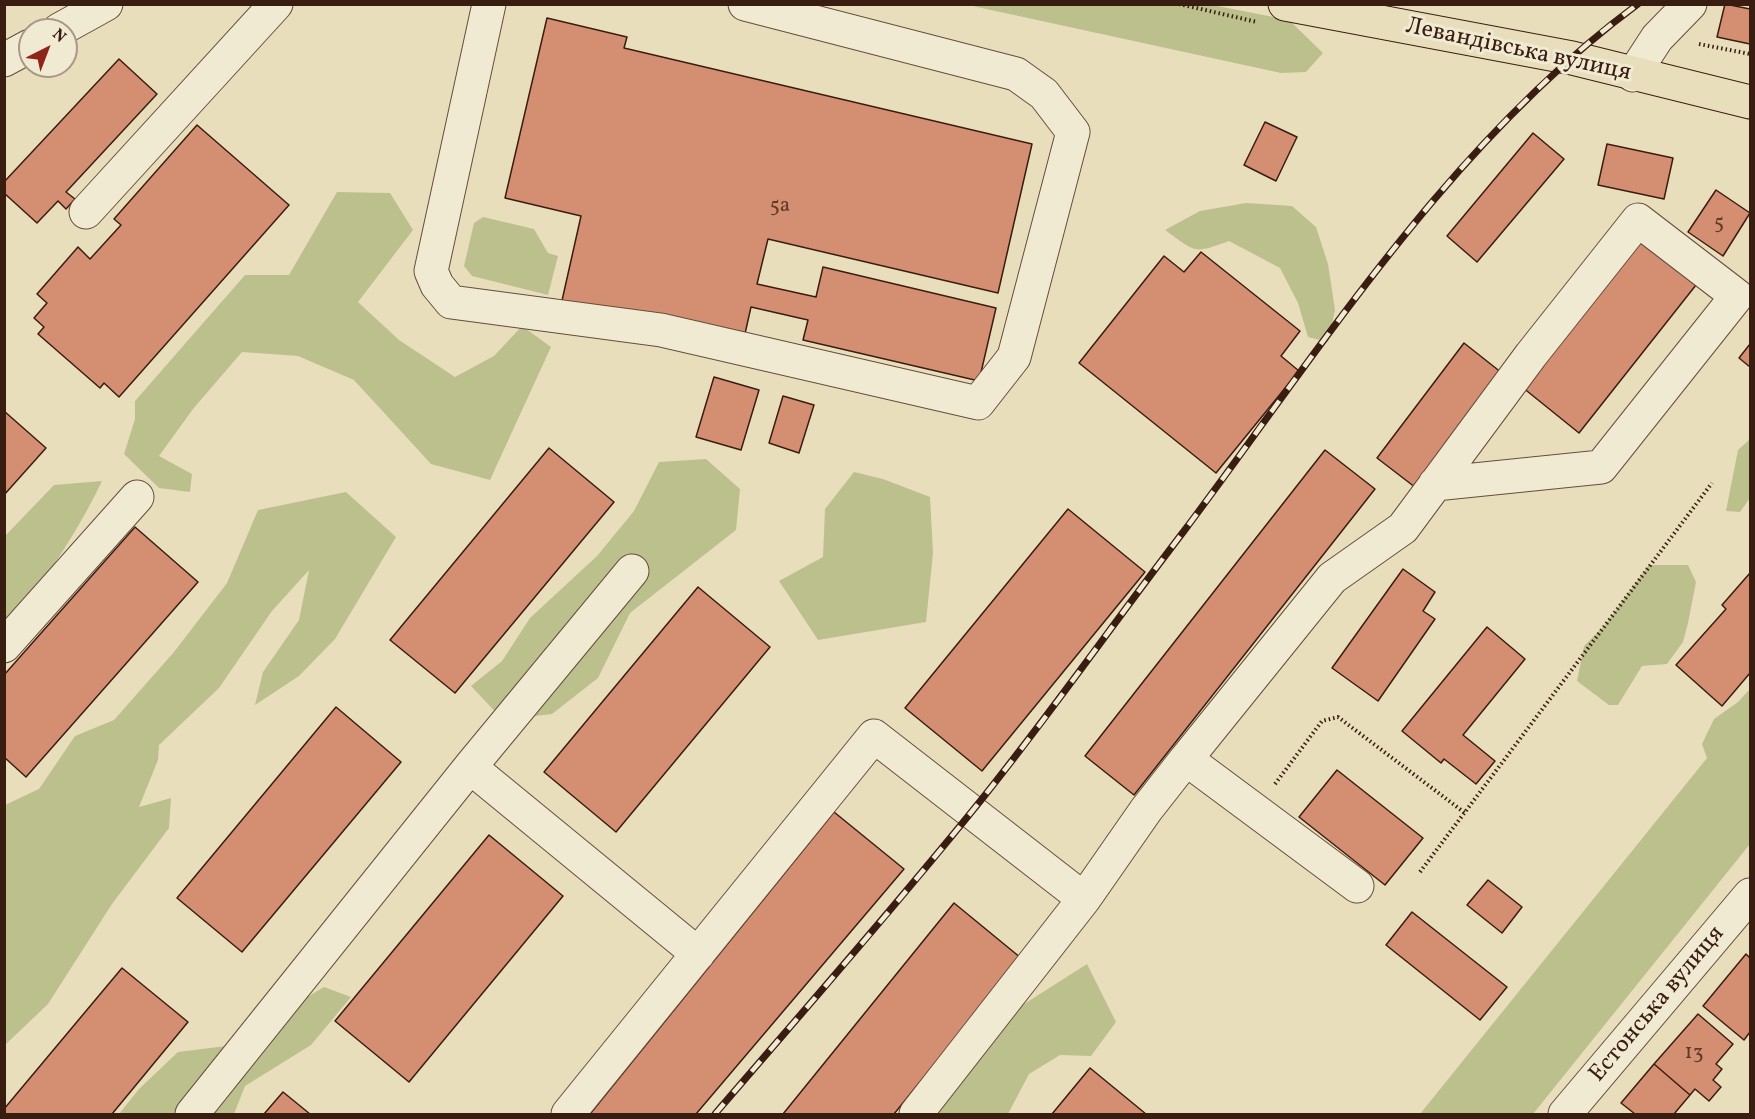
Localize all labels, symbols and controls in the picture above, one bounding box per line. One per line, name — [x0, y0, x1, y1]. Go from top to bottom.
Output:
street label: Левандівська вулиця — [1403, 13, 1633, 89]
north arrow — [18, 18, 78, 78]
text: N — [47, 24, 70, 48]
house number: 5а — [770, 194, 790, 220]
house number: 5 — [1714, 211, 1724, 237]
street label: Естонська вулиця — [1584, 921, 1732, 1089]
house number: 13 — [1685, 1041, 1703, 1067]

